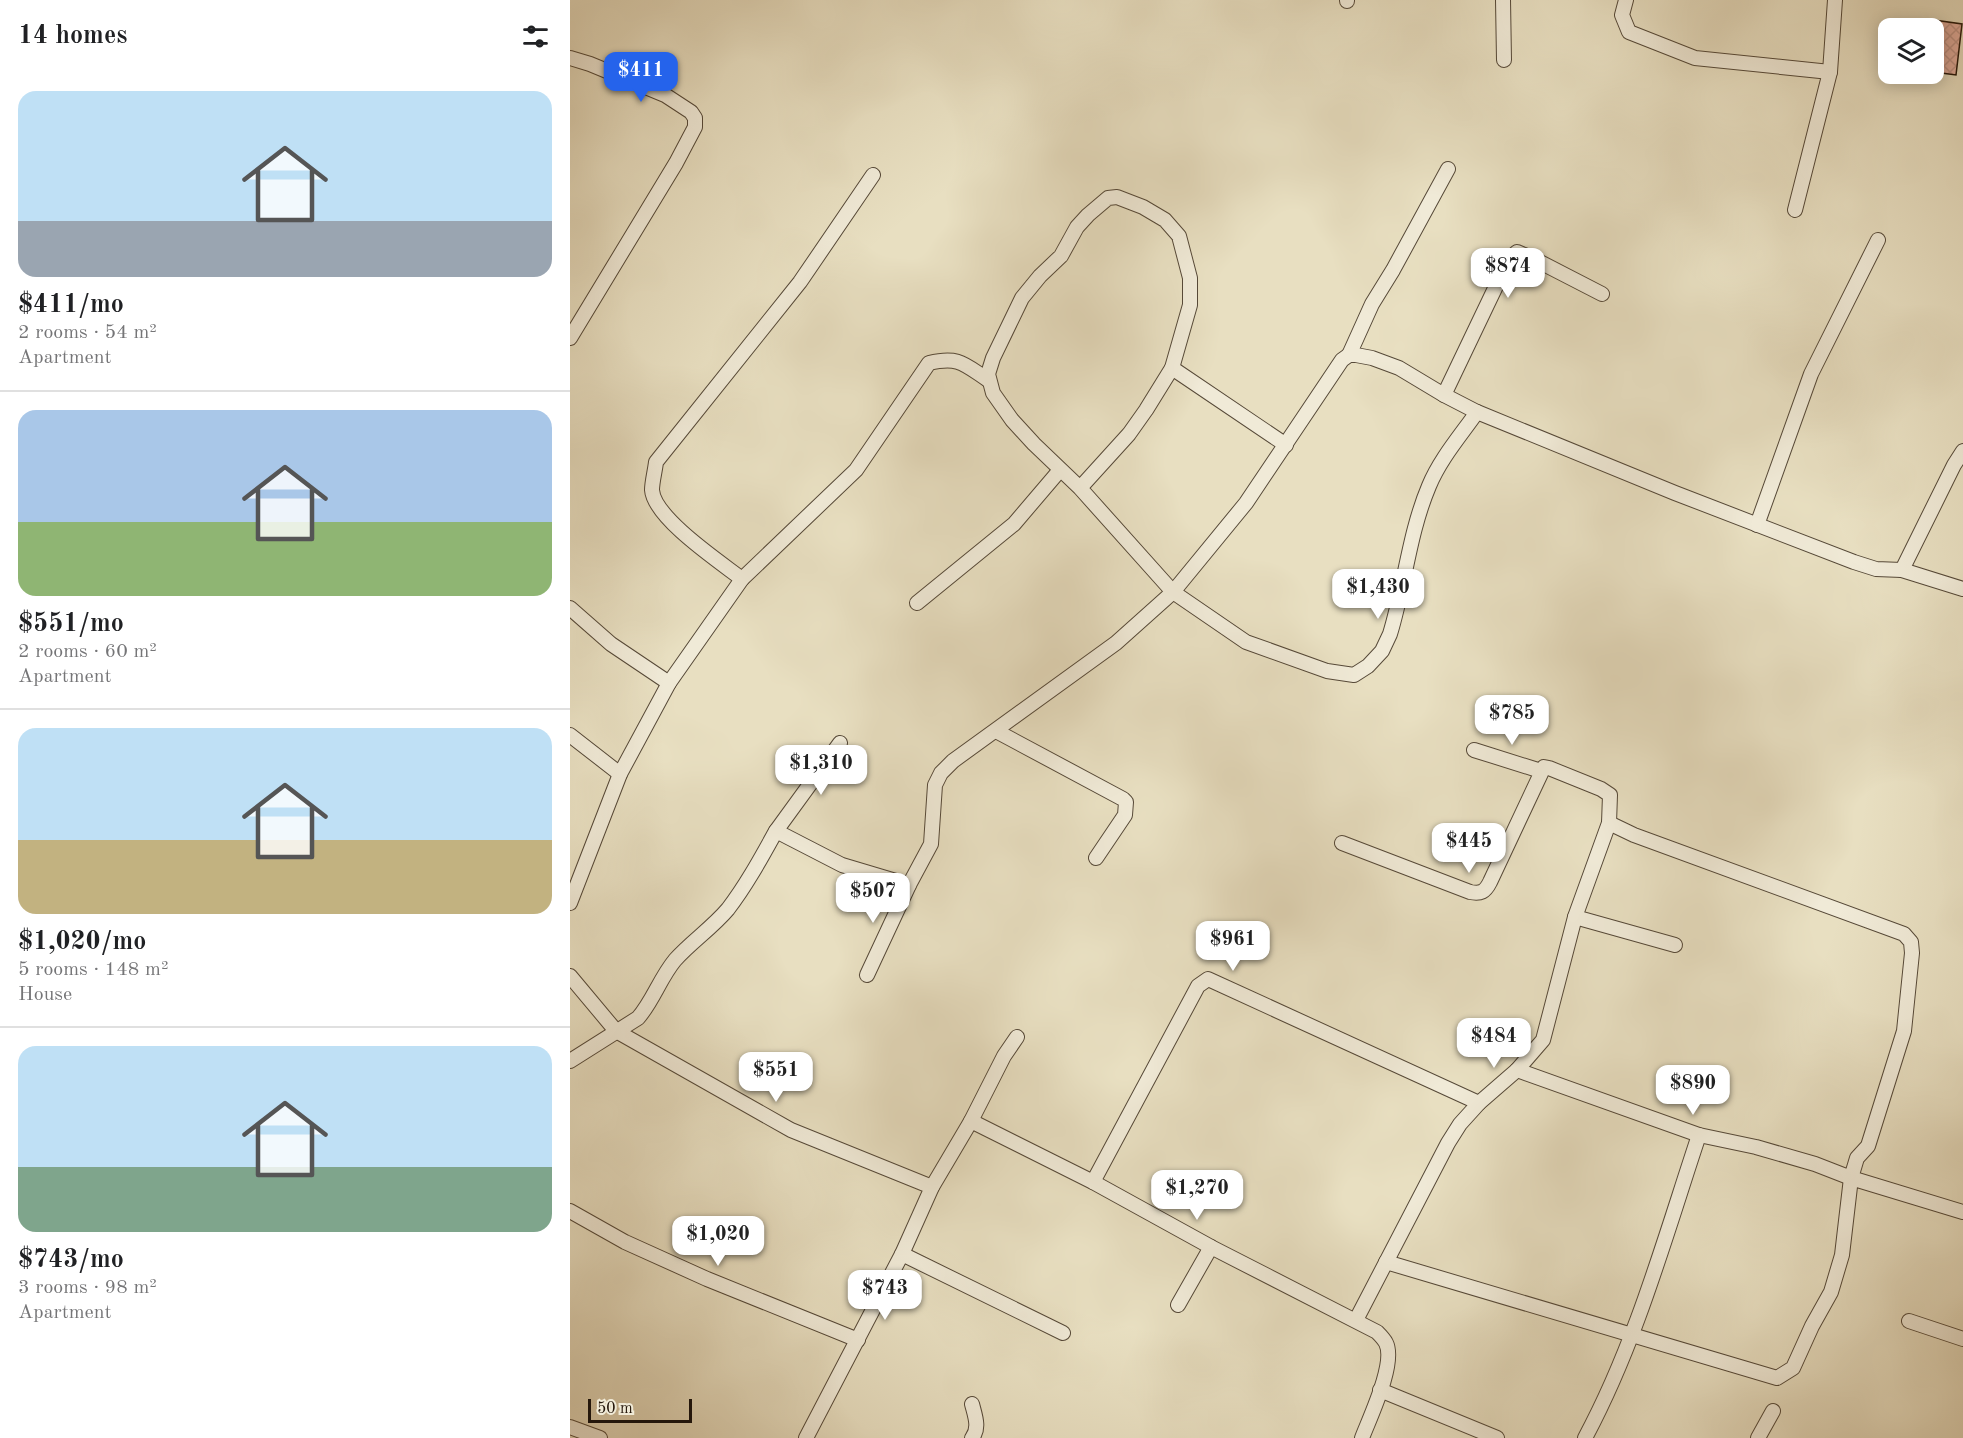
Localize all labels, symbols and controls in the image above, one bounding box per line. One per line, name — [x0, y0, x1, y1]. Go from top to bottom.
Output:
map controls — [1878, 18, 1944, 84]
button: layers — [1878, 18, 1944, 84]
icon: filters — [519, 20, 552, 53]
text: 14 homes — [18, 23, 127, 49]
pin: $411 — [605, 52, 677, 103]
text: $411 — [618, 61, 664, 81]
icon: home — [231, 130, 339, 238]
pin: $874 — [1472, 248, 1544, 299]
text: $874 — [1485, 257, 1531, 277]
text: $411/mo — [18, 292, 124, 318]
text: 2 rooms · 54 m² — [18, 323, 157, 343]
text: Apartment — [18, 348, 112, 368]
icon: home — [231, 449, 339, 557]
pin: $1,430 — [1329, 569, 1427, 620]
text: $1,430 — [1346, 578, 1410, 598]
text: $551/mo — [18, 611, 124, 637]
text: 2 rooms · 60 m² — [18, 642, 157, 662]
text: Apartment — [18, 667, 112, 687]
pin: $785 — [1476, 695, 1548, 746]
text: $785 — [1489, 704, 1535, 724]
pin: $1,310 — [772, 745, 870, 796]
text: $1,310 — [789, 754, 853, 774]
icon: home — [231, 767, 339, 875]
pin: $445 — [1433, 823, 1505, 874]
text: $445 — [1446, 832, 1492, 852]
pin: $507 — [837, 873, 909, 924]
text: $507 — [850, 882, 896, 902]
pin: $961 — [1197, 921, 1269, 972]
text: $1,020/mo — [18, 929, 146, 955]
text: $961 — [1210, 930, 1256, 950]
text: 5 rooms · 148 m² — [18, 960, 168, 980]
text: House — [18, 985, 72, 1005]
pin: $484 — [1458, 1018, 1530, 1069]
text: $484 — [1471, 1027, 1517, 1047]
pin: $551 — [740, 1052, 812, 1103]
text: $551 — [753, 1061, 799, 1081]
pin: $890 — [1657, 1065, 1729, 1116]
text: $890 — [1670, 1074, 1716, 1094]
icon: home — [231, 1085, 339, 1193]
pin: $1,270 — [1148, 1170, 1246, 1221]
text: $1,270 — [1165, 1179, 1229, 1199]
pin: $1,020 — [669, 1216, 767, 1267]
text: $1,020 — [686, 1225, 750, 1245]
text: $743/mo — [18, 1247, 124, 1273]
pin: $743 — [849, 1270, 921, 1321]
text: 3 rooms · 98 m² — [18, 1278, 157, 1298]
text: $743 — [862, 1279, 908, 1299]
text: Apartment — [18, 1303, 112, 1323]
scale bar — [588, 1396, 692, 1424]
text: 50 m — [597, 1401, 633, 1417]

